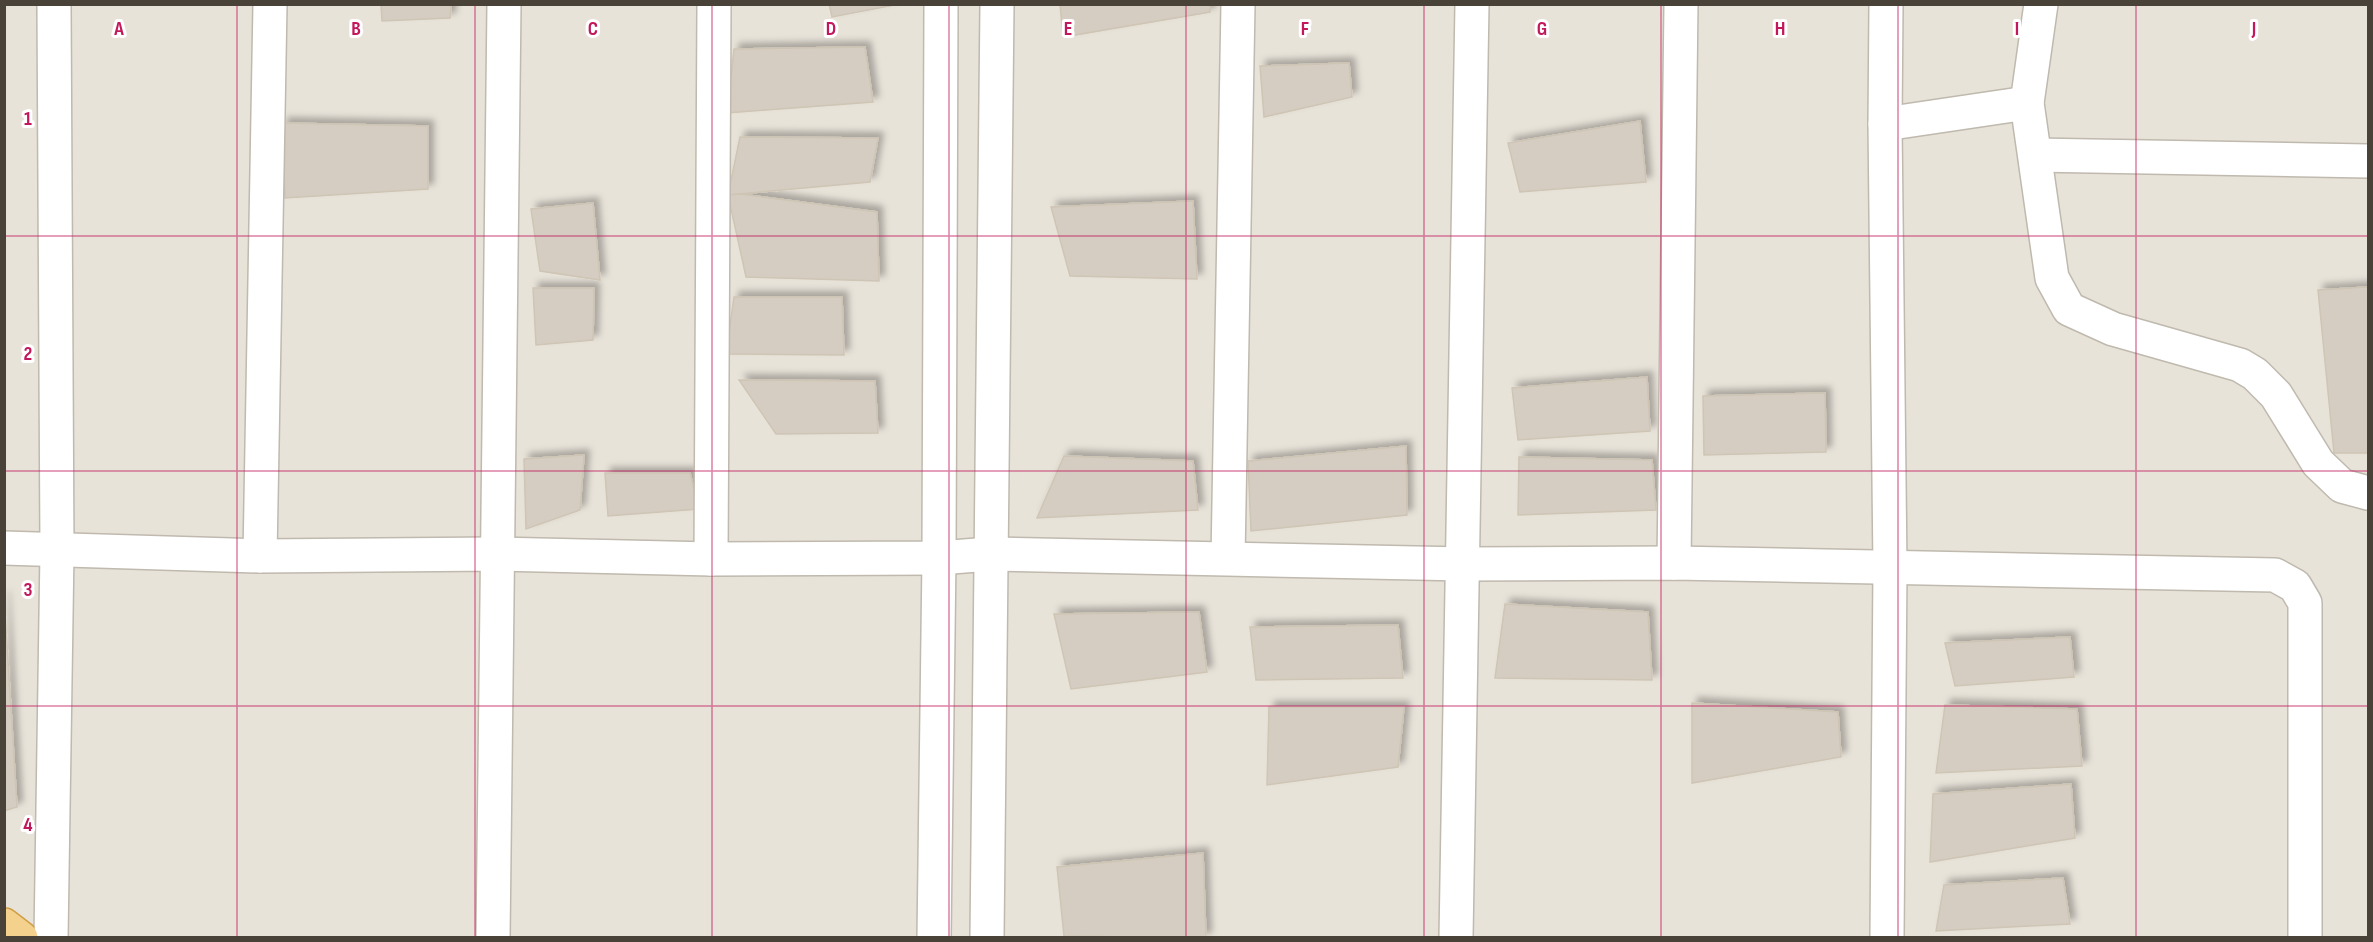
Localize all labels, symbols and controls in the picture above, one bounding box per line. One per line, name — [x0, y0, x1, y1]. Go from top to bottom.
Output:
text: A — [113, 17, 124, 41]
text: B — [351, 17, 361, 41]
text: C — [588, 17, 598, 41]
text: D — [826, 17, 836, 41]
text: E — [1064, 17, 1072, 41]
text: F — [1301, 17, 1309, 41]
text: G — [1537, 17, 1547, 41]
text: H — [1775, 17, 1785, 41]
text: I — [2015, 17, 2019, 41]
text: J — [2251, 17, 2256, 41]
text: 1 — [24, 107, 32, 131]
text: 2 — [24, 342, 32, 366]
text: 3 — [24, 578, 33, 602]
text: 4 — [23, 813, 33, 837]

